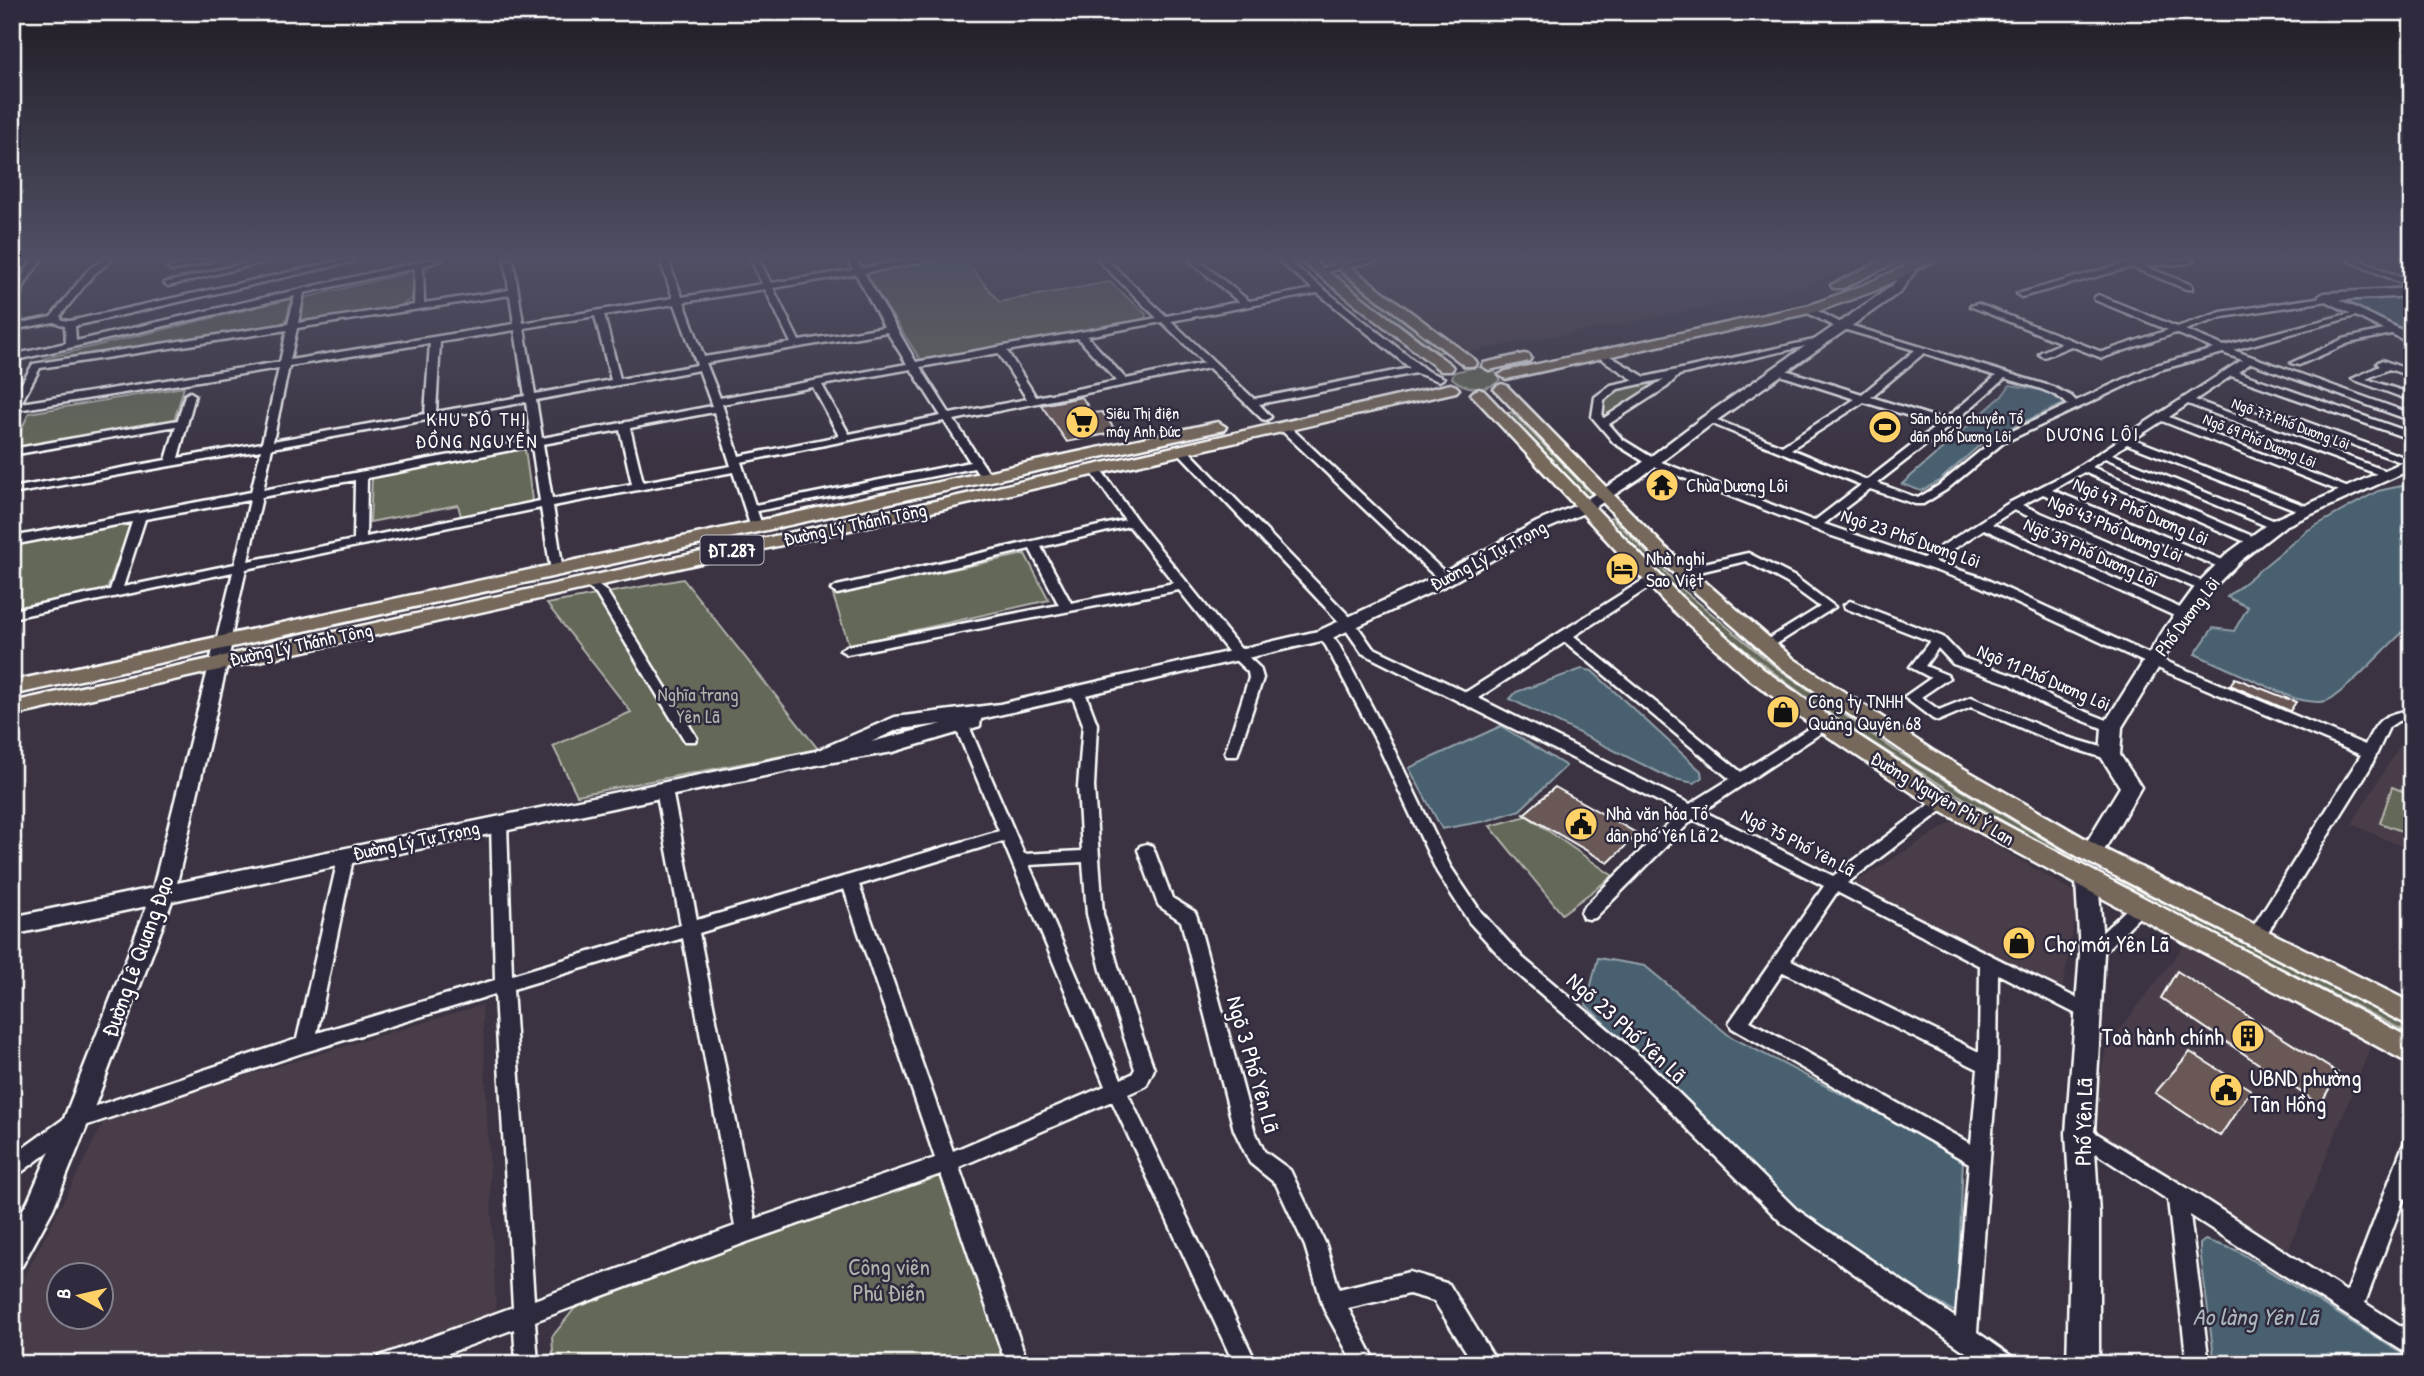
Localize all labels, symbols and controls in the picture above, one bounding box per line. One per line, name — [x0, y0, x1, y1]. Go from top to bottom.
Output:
street label: Ngõ 77 Phố Dương Lôi — [2229, 391, 2353, 455]
place label: Siêu Thị điện máy Anh Đức — [1106, 402, 1181, 442]
supermarket icon: Siêu Thị điện máy Anh Đức — [1063, 403, 1101, 441]
district label: KHU ĐÔ THỊ ĐỒNG NGUYÊN — [415, 406, 539, 454]
place label: Sân bóng chuyền Tổ dân phố Dương Lôi — [1910, 407, 2023, 447]
street label: Ngõ 69 Phố Dương Lôi — [2200, 407, 2320, 473]
sports icon: Sân bóng chuyền Tổ dân phố Dương Lôi — [1866, 408, 1904, 446]
district label: DƯƠNG LÔI — [2046, 421, 2140, 447]
temple icon: Chùa Dương Lôi — [1643, 466, 1681, 504]
street label: Ngõ 47 Phố Dương Lôi — [2069, 471, 2213, 551]
place label: Chùa Dương Lôi — [1686, 472, 1789, 498]
street label: Ngõ 43 Phố Dương Lôi — [2044, 488, 2188, 568]
street label: Đường Lý Thánh Tông — [781, 496, 929, 552]
street label: Ngõ 23 Phố Dương Lôi — [1838, 502, 1984, 574]
street label: Ngõ 39 Phố Dương Lôi — [2020, 511, 2162, 593]
street label: Đường Lý Tự Trọng — [1425, 513, 1551, 597]
road number: ĐT.287 — [700, 536, 764, 564]
place label: Nhà nghỉ Sao Việt — [1646, 545, 1705, 593]
hotel icon: Nhà nghỉ Sao Việt — [1603, 550, 1641, 588]
street label: Phố Dương Lôi — [2148, 571, 2226, 661]
street label: Đường Lý Thánh Tông — [227, 616, 375, 672]
street label: Ngõ 11 Phố Dương Lôi — [1973, 637, 2115, 717]
park label: Nghĩa trang Yên Lã — [658, 681, 738, 729]
place label: Công ty TNHH Quảng Quyên 68 — [1808, 688, 1921, 736]
shop icon: Công ty TNHH Quảng Quyên 68 — [1764, 693, 1802, 731]
street label: Đường Nguyên Phi Ỷ Lan — [1866, 745, 2020, 851]
place label: Nhà văn hóa Tổ dân phố Yên Lã 2 — [1606, 800, 1719, 848]
street label: Ngõ 75 Phố Yên Lã — [1736, 802, 1860, 882]
public building icon: Nhà văn hóa Tổ dân phố Yên Lã 2 — [1562, 805, 1600, 843]
street label: Đường Lý Tự Trọng — [351, 814, 481, 866]
street label: Đường Lê Quang Đạo — [93, 871, 181, 1041]
shop icon: Chợ mới Yên Lã — [2000, 924, 2038, 962]
place label: Chợ mới Yên Lã — [2044, 928, 2169, 959]
street label: Ngõ 23 Phố Yên Lã — [1560, 965, 1694, 1089]
street label: Ngõ 3 Phố Yên Lã — [1220, 992, 1288, 1136]
building icon: Toà hành chính — [2229, 1017, 2267, 1055]
place label: Toà hành chính — [2102, 1021, 2224, 1052]
place label: UBND phường Tân Hồng — [2250, 1062, 2361, 1119]
public building icon: UBND phường Tân Hồng — [2207, 1071, 2245, 1109]
street label: Phố Yên Lã — [2067, 1078, 2099, 1166]
park label: Công viên Phú Điền — [848, 1251, 930, 1308]
north arrow — [46, 1260, 116, 1330]
text: B — [50, 1287, 77, 1300]
water label: Ao làng Yên Lã — [2193, 1300, 2320, 1333]

